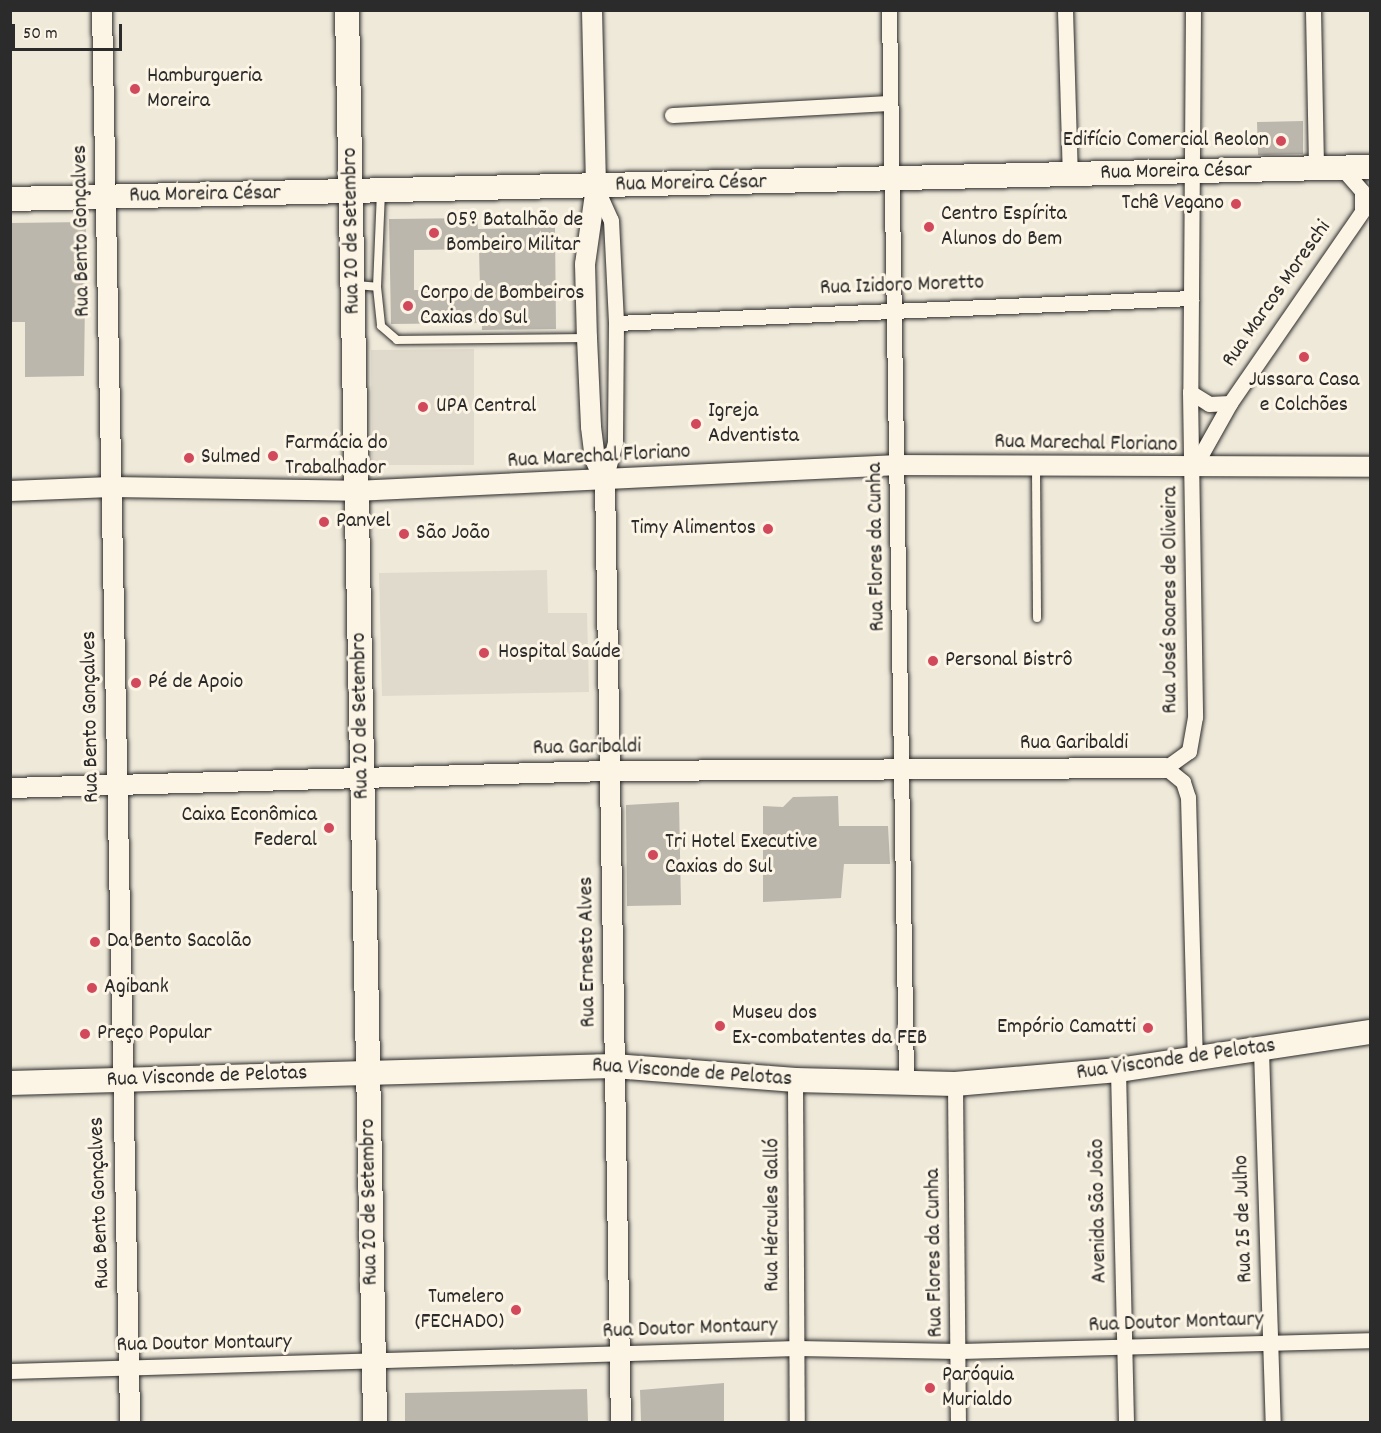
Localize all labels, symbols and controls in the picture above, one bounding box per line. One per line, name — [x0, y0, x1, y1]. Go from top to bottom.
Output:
scale bar — [15, 12, 124, 50]
text: 50 m — [23, 22, 58, 47]
place label: Hamburgueria Moreira — [147, 63, 262, 114]
marker: Hamburgueria Moreira — [128, 82, 142, 96]
place label: Edifício Comercial Reolon — [1063, 128, 1269, 154]
marker: Edifício Comercial Reolon — [1274, 134, 1288, 148]
street label: Rua Bento Gonçalves — [67, 145, 97, 317]
street label: Rua 20 de Setembro — [337, 147, 367, 315]
street label: Rua Moreira César — [1100, 157, 1252, 187]
street label: Rua Moreira César — [615, 169, 767, 199]
street label: Rua Moreira César — [129, 180, 281, 210]
place label: Tchê Vegano — [1122, 191, 1224, 217]
marker: Tchê Vegano — [1229, 197, 1243, 211]
place label: Centro Espírita Alunos do Bem — [941, 201, 1067, 252]
place label: 05º Batalhão de Bombeiro Militar — [446, 207, 583, 258]
street label: Rua Marcos Moreschi — [1217, 216, 1337, 372]
marker: Centro Espírita Alunos do Bem — [922, 220, 936, 234]
marker: 05º Batalhão de Bombeiro Militar — [427, 226, 441, 240]
street label: Rua Izidoro Moretto — [819, 270, 985, 302]
place label: Corpo de Bombeiros Caxias do Sul — [420, 280, 585, 332]
marker: Corpo de Bombeiros Caxias do Sul — [401, 299, 415, 313]
marker: Jussara Casa e Colchões — [1297, 350, 1311, 364]
place label: Jussara Casa e Colchões — [1249, 367, 1359, 418]
place label: UPA Central — [436, 394, 536, 420]
marker: UPA Central — [414, 398, 432, 416]
place label: Igreja Adventista — [708, 398, 799, 450]
marker: Igreja Adventista — [689, 417, 703, 431]
street label: Rua Marechal Floriano — [994, 429, 1178, 459]
place label: Farmácia do Trabalhador — [285, 430, 388, 482]
street label: Rua Marechal Floriano — [507, 439, 691, 475]
place label: Sulmed — [201, 445, 261, 471]
marker: Farmácia do Trabalhador — [266, 449, 280, 463]
marker: Sulmed — [182, 451, 196, 465]
street label: Rua Flores da Cunha — [862, 462, 892, 632]
street label: Rua José Soares de Oliveira — [1158, 486, 1184, 714]
place label: Panvel — [336, 509, 391, 535]
marker: Panvel — [317, 515, 331, 529]
place label: Timy Alimentos — [631, 516, 756, 542]
place label: São João — [416, 521, 490, 547]
marker: Timy Alimentos — [761, 522, 775, 536]
marker: São João — [397, 527, 411, 541]
street label: Rua Bento Gonçalves — [76, 631, 106, 803]
street label: Rua 20 de Setembro — [346, 632, 376, 800]
place label: Hospital Saúde — [498, 640, 621, 666]
marker: Hospital Saúde — [475, 644, 493, 662]
place label: Personal Bistrô — [945, 648, 1072, 674]
marker: Personal Bistrô — [926, 654, 940, 668]
place label: Pé de Apoio — [148, 670, 243, 696]
marker: Pé de Apoio — [129, 676, 143, 690]
street label: Rua Garibaldi — [1020, 731, 1128, 757]
street label: Rua Garibaldi — [532, 734, 642, 762]
place label: Caixa Econômica Federal — [181, 802, 317, 854]
marker: Caixa Econômica Federal — [322, 821, 336, 835]
place label: Tri Hotel Executive Caxias do Sul — [665, 829, 817, 880]
marker: Tri Hotel Executive Caxias do Sul — [646, 848, 660, 862]
street label: Rua Ernesto Alves — [573, 876, 603, 1028]
place label: Da Bento Sacolão — [107, 929, 252, 955]
marker: Da Bento Sacolão — [88, 935, 102, 949]
place label: Agibank — [104, 975, 169, 1001]
marker: Agibank — [85, 981, 99, 995]
place label: Museu dos Ex-combatentes da FEB — [732, 1000, 927, 1052]
place label: Empório Camatti — [997, 1015, 1136, 1041]
marker: Museu dos Ex-combatentes da FEB — [713, 1019, 727, 1033]
place label: Preço Popular — [97, 1021, 212, 1047]
marker: Empório Camatti — [1141, 1021, 1155, 1035]
marker: Preço Popular — [78, 1027, 92, 1041]
street label: Rua Visconde de Pelotas — [1075, 1033, 1277, 1087]
street label: Rua Visconde de Pelotas — [591, 1053, 793, 1093]
street label: Rua Visconde de Pelotas — [106, 1060, 308, 1094]
street label: Rua Bento Gonçalves — [84, 1116, 116, 1290]
street label: Rua 20 de Setembro — [355, 1118, 385, 1286]
street label: Rua Hércules Galló — [760, 1138, 786, 1292]
street label: Avenida São João — [1085, 1138, 1113, 1284]
street label: Rua 25 de Julho — [1229, 1155, 1259, 1283]
street label: Rua Flores da Cunha — [920, 1168, 950, 1338]
place label: Tumelero (FECHADO) — [415, 1284, 504, 1336]
marker: Tumelero (FECHADO) — [509, 1303, 523, 1317]
street label: Rua Doutor Montaury — [1088, 1307, 1264, 1339]
street label: Rua Doutor Montaury — [602, 1313, 778, 1345]
street label: Rua Doutor Montaury — [116, 1329, 292, 1359]
place label: Paróquia Murialdo — [942, 1362, 1014, 1414]
marker: Paróquia Murialdo — [923, 1381, 937, 1395]

